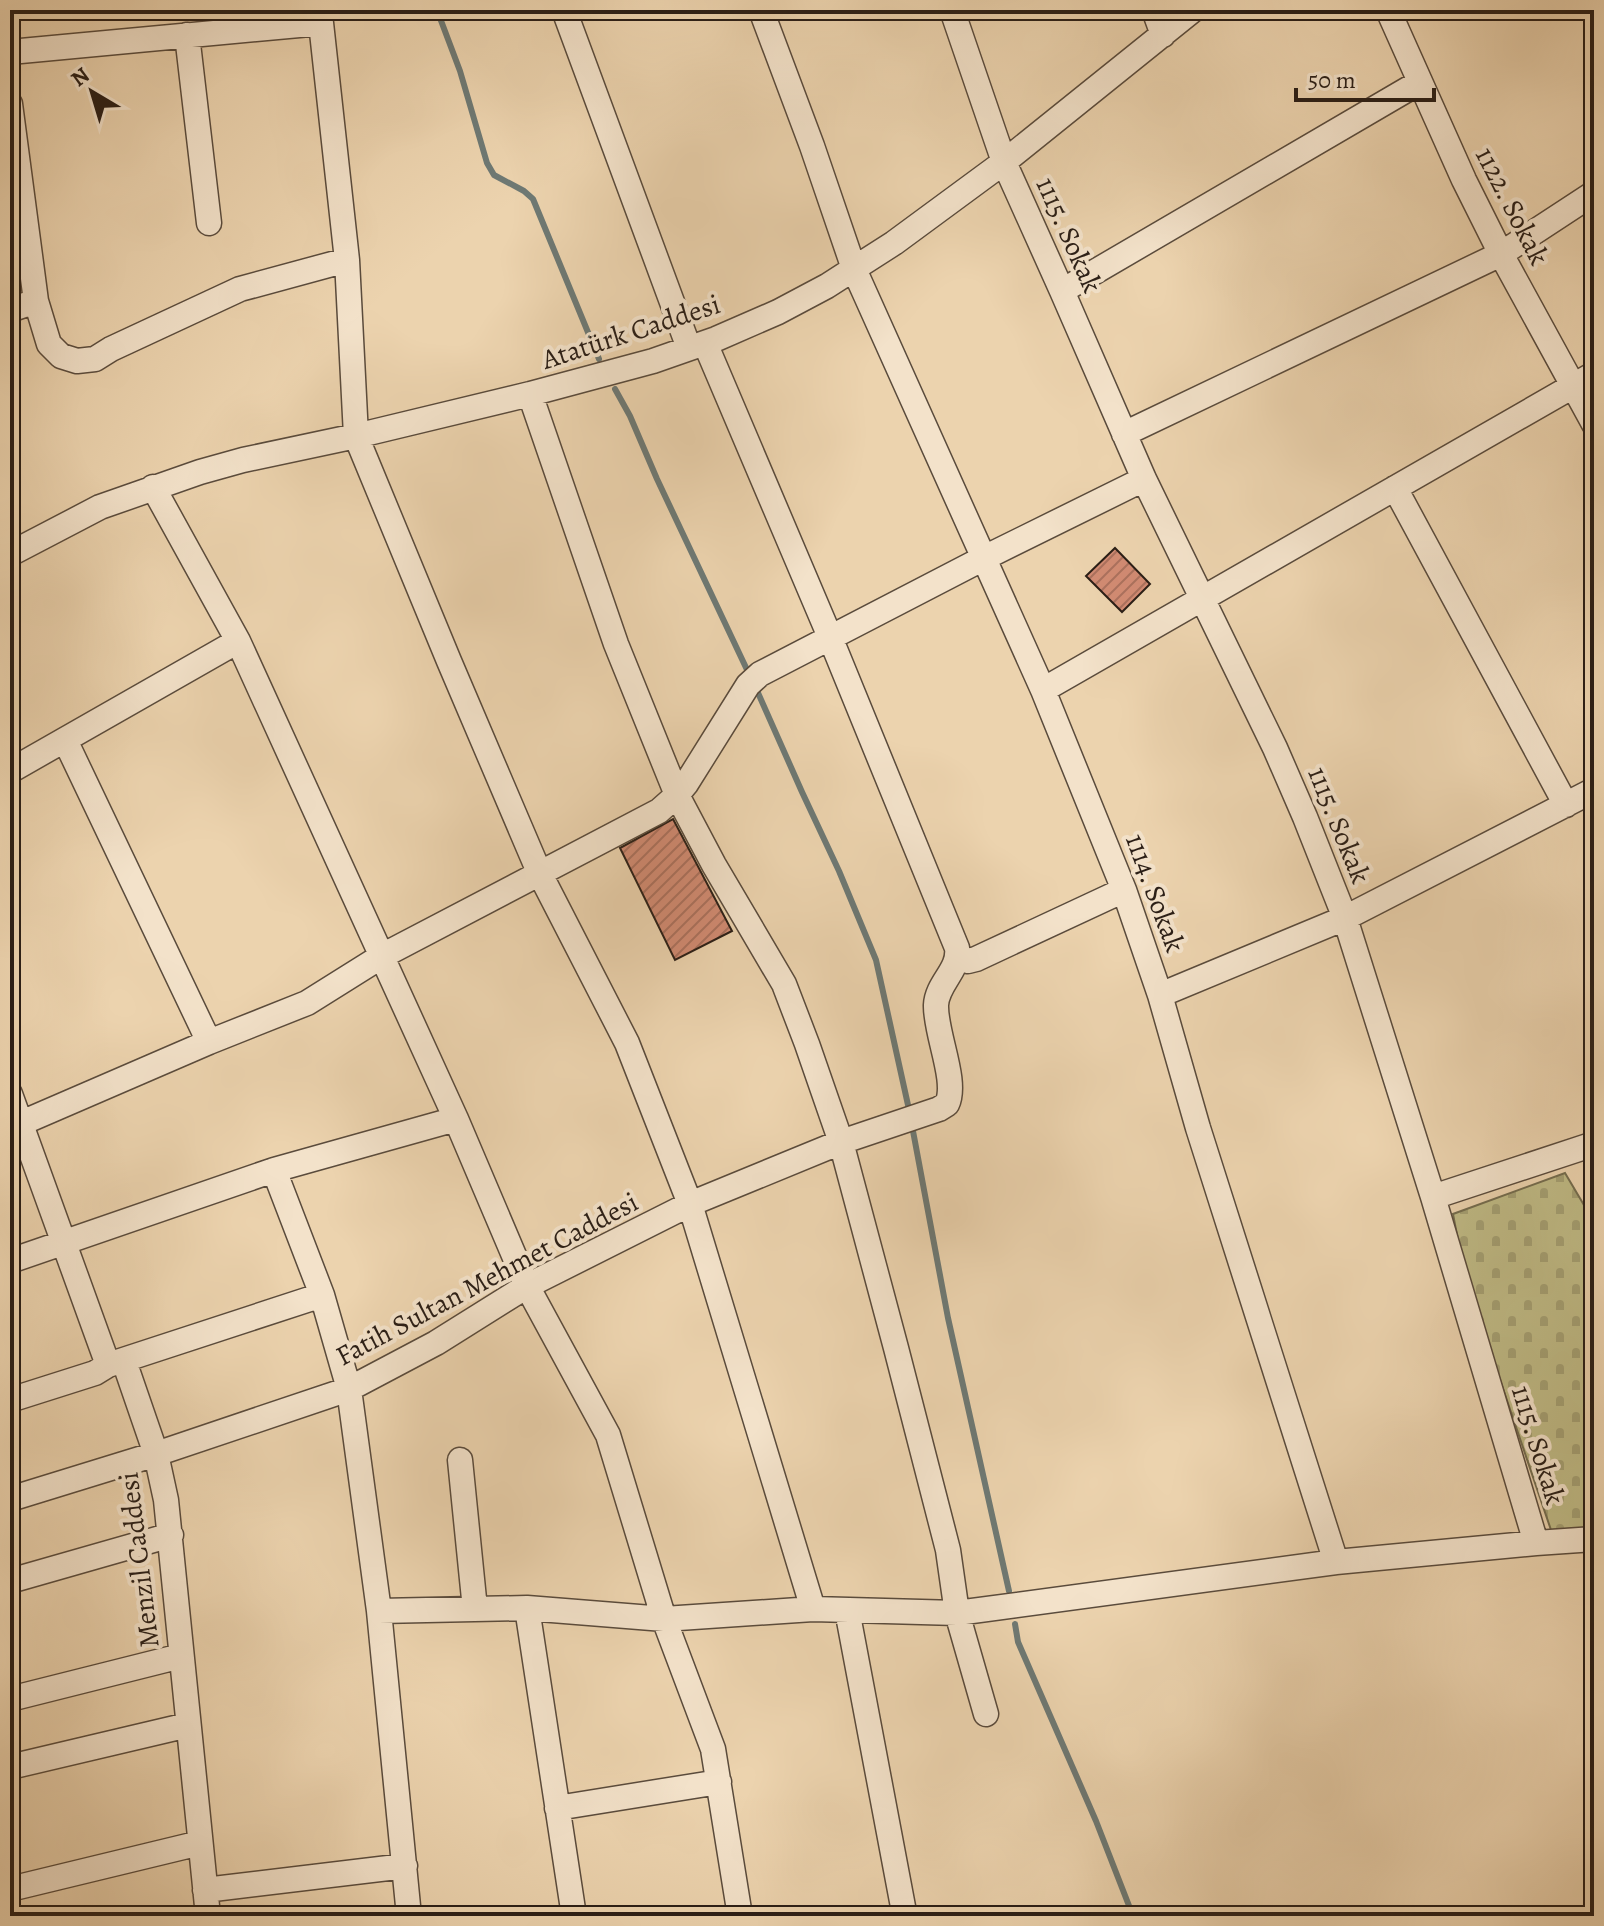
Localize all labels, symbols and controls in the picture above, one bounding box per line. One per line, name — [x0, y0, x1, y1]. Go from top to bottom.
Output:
north arrow — [52, 52, 132, 132]
scale bar — [1296, 52, 1434, 102]
text: N — [65, 60, 96, 94]
text: 50 m — [1308, 64, 1356, 96]
street label: 1122. Sokak — [1466, 140, 1558, 272]
street label: 1115. Sokak — [1027, 171, 1111, 299]
street label: Atatürk Caddesi — [536, 285, 725, 379]
street label: 1115. Sokak — [1298, 761, 1380, 889]
street label: 1114. Sokak — [1116, 828, 1194, 958]
street label: Fatih Sultan Mehmet Caddesi — [329, 1183, 645, 1375]
street label: 1115. Sokak — [1502, 1381, 1574, 1509]
street label: Menzil Caddesi — [109, 1470, 169, 1650]

